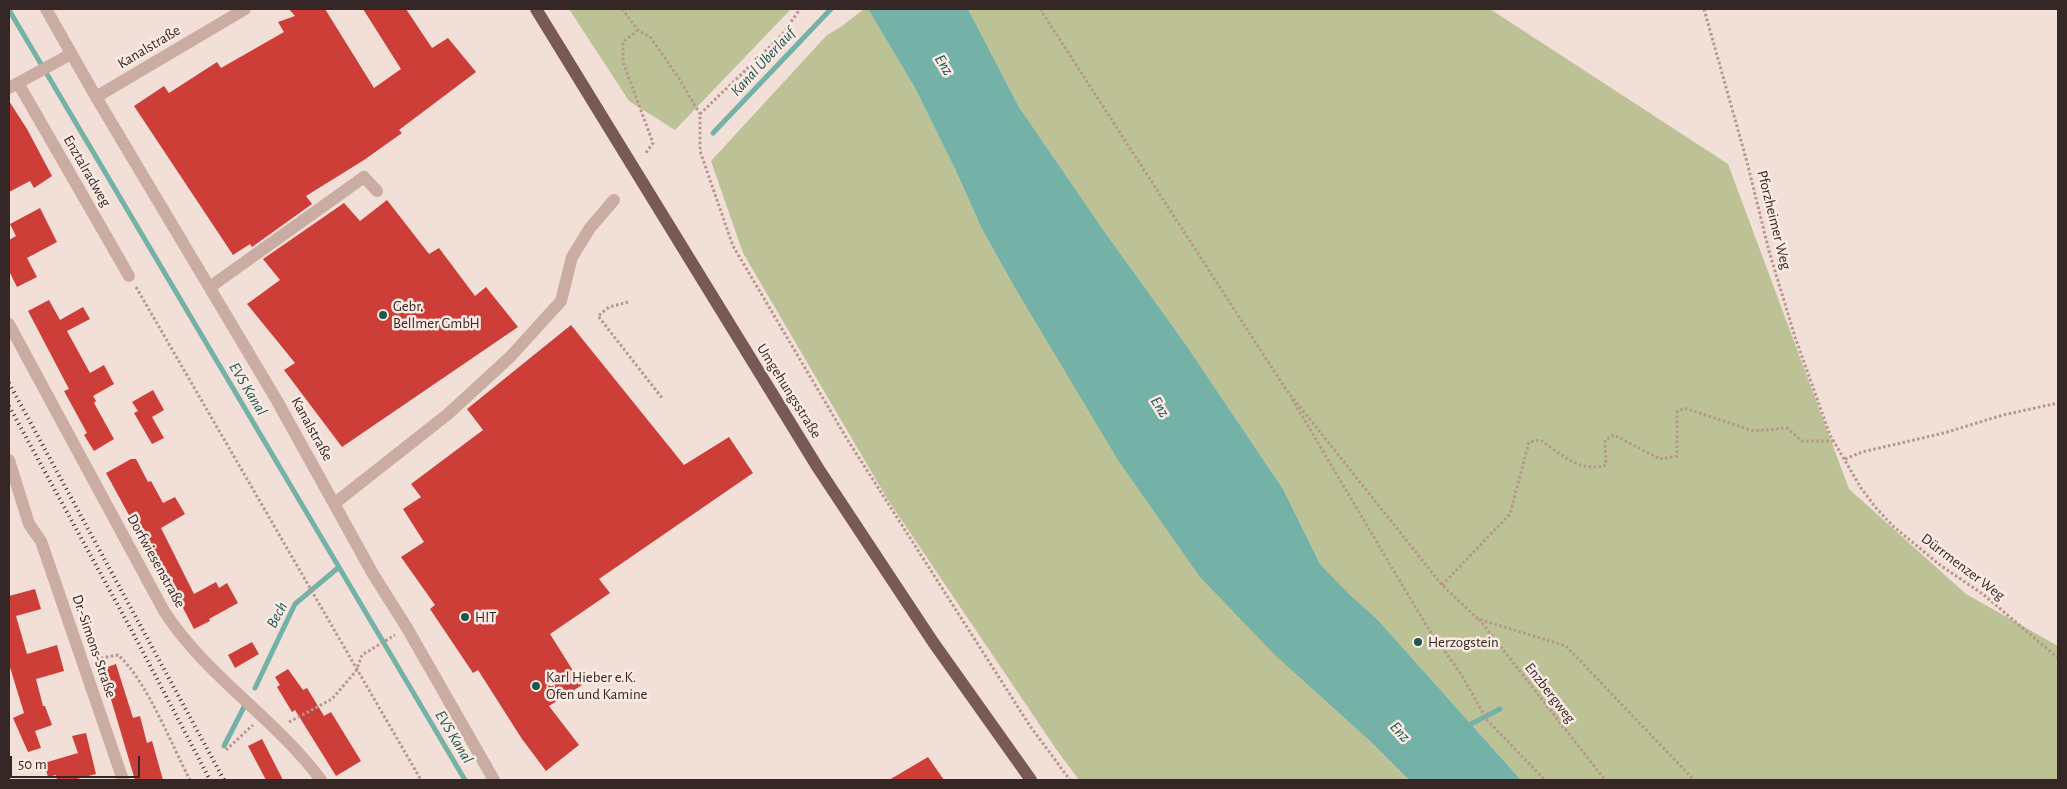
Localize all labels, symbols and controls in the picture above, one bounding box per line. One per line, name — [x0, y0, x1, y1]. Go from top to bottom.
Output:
street label: Kanalstraße — [114, 21, 184, 73]
water label: Kanal Überlauf — [726, 24, 800, 100]
water label: Enz — [930, 51, 958, 79]
street label: Enztalradweg — [59, 132, 115, 210]
street label: Pforzheimer Weg — [1753, 168, 1795, 272]
place label: Gebr. Bellmer GmbH — [393, 297, 480, 332]
marker: Gebr. Bellmer GmbH — [377, 309, 389, 321]
street label: Umgehungsstraße — [753, 340, 825, 442]
water label: EVS Kanal — [225, 359, 271, 419]
water label: Enz — [1146, 393, 1174, 421]
street label: Kanalstraße — [287, 394, 337, 464]
street label: Dorfwiesenstraße — [123, 511, 189, 611]
street label: Dürrmenzer Weg — [1917, 530, 2009, 604]
street label: Dr.-Simons-Straße — [68, 592, 120, 700]
water label: Bech — [262, 599, 292, 631]
place label: HIT — [475, 608, 496, 626]
marker: HIT — [459, 611, 471, 623]
place label: Herzogstein — [1428, 633, 1499, 651]
marker: Herzogstein — [1412, 636, 1424, 648]
street label: Enzbergweg — [1521, 659, 1579, 727]
place label: Karl Hieber e.K. Öfen und Kamine — [546, 668, 648, 703]
marker: Karl Hieber e.K. Öfen und Kamine — [530, 680, 542, 692]
water label: EVS Kanal — [431, 707, 477, 767]
water label: Enz — [1386, 718, 1414, 746]
scale bar — [12, 746, 142, 778]
text: 50 m — [18, 757, 47, 772]

